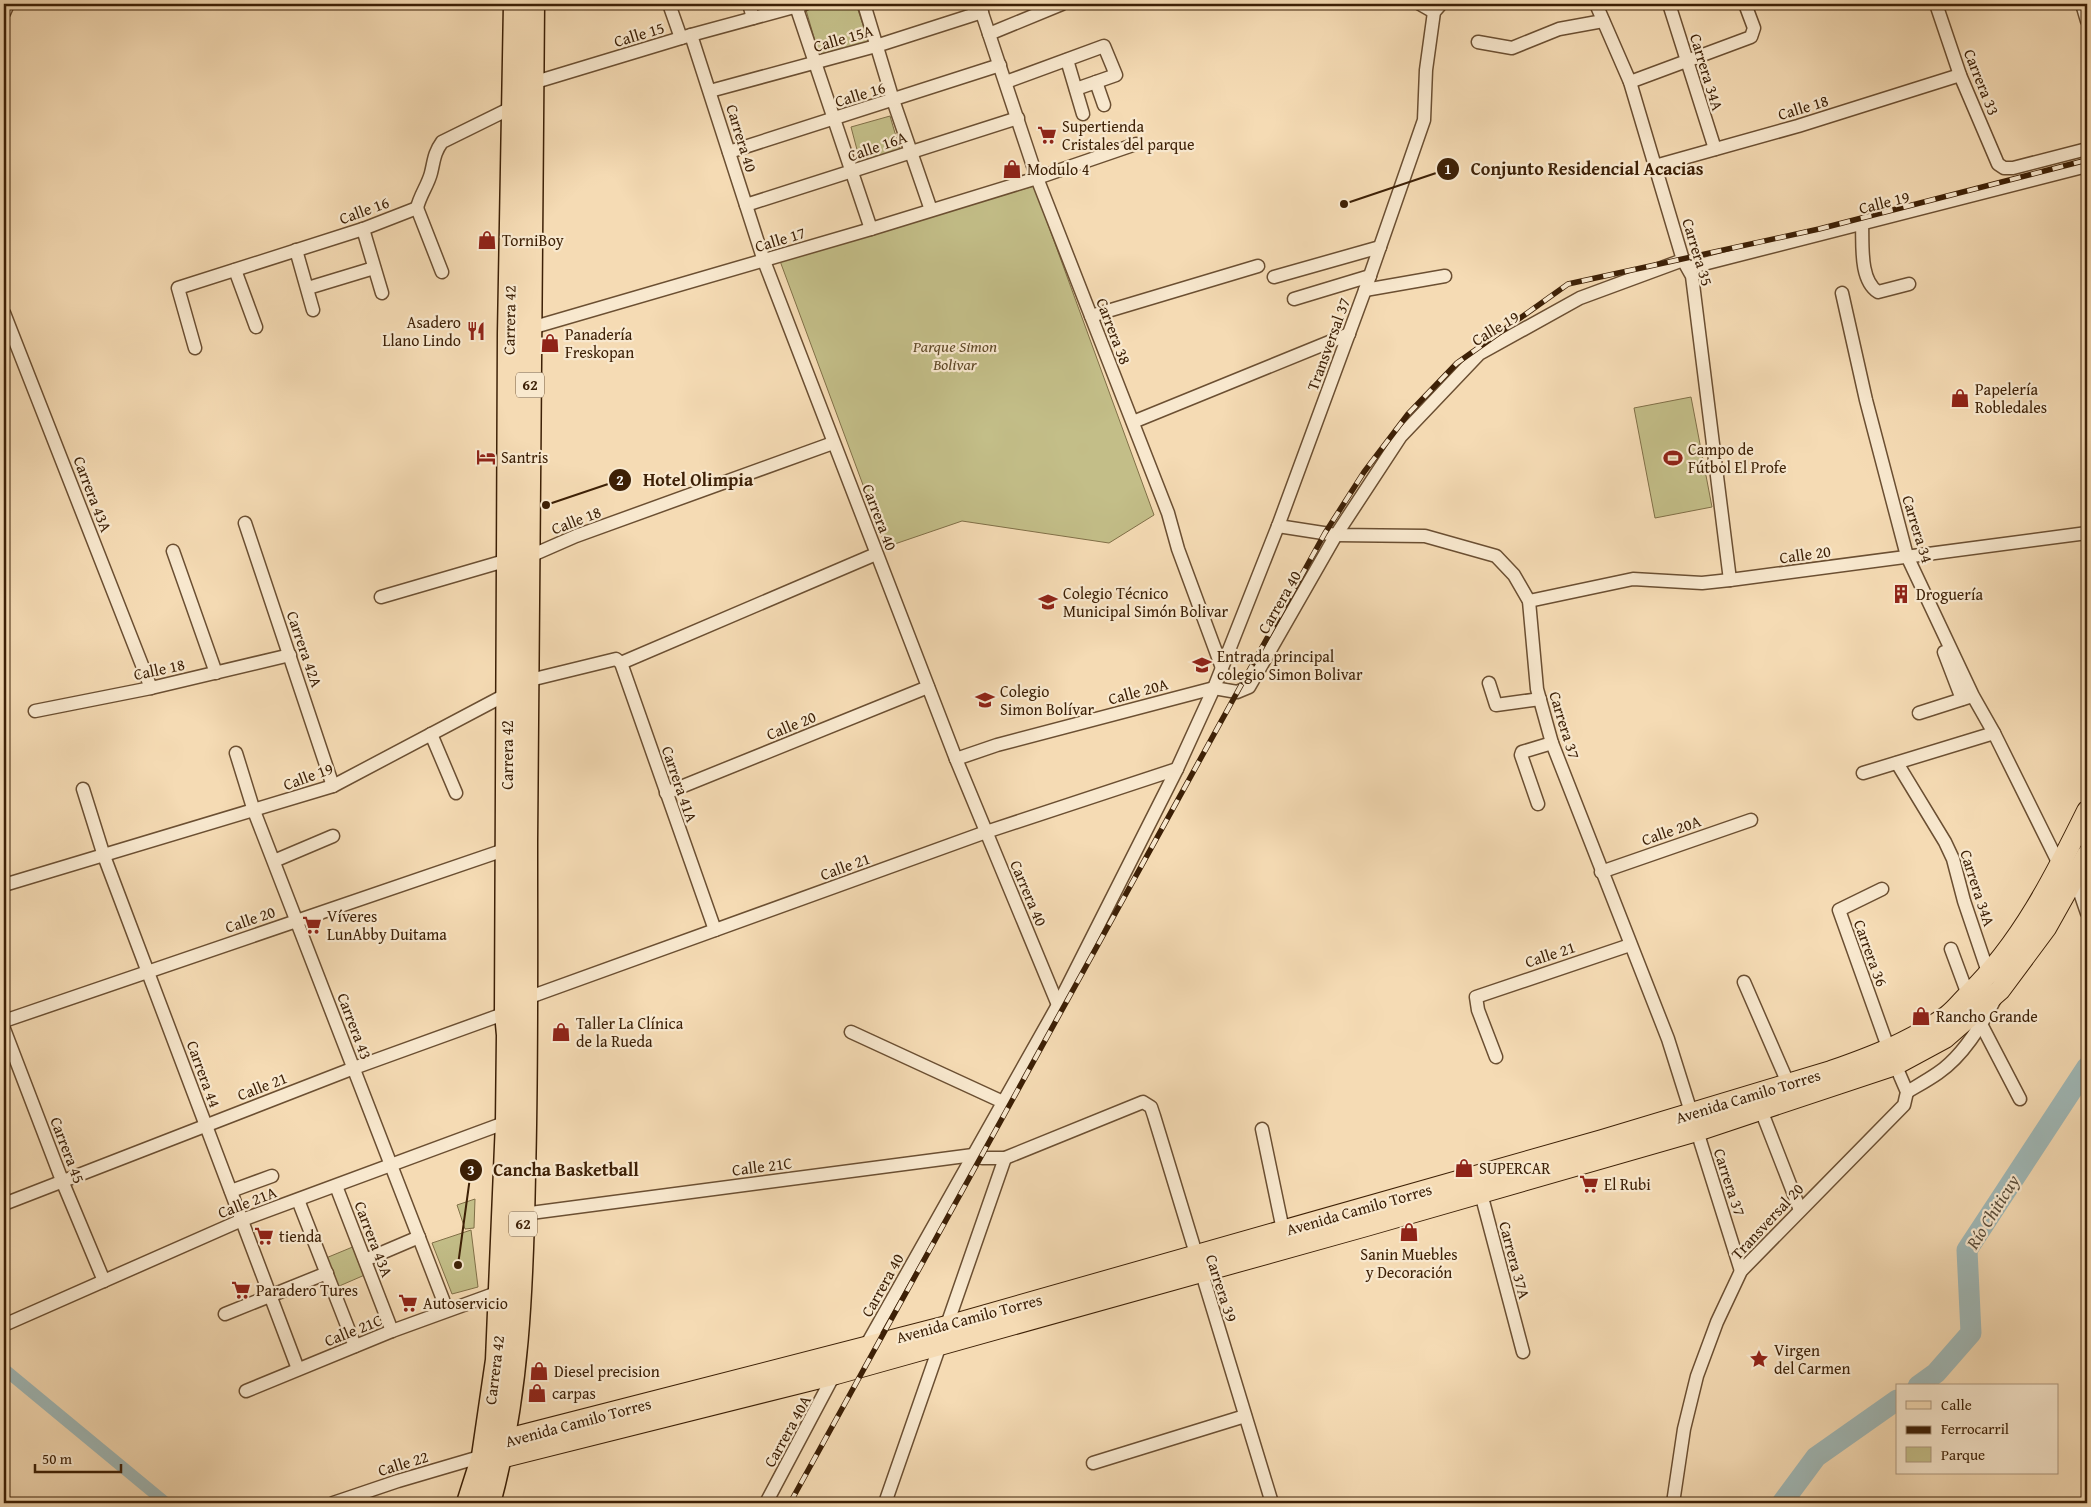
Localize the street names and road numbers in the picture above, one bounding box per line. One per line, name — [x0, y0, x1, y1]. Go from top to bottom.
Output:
street label: Calle 15 — [611, 15, 667, 53]
street label: Calle 15A — [810, 18, 876, 58]
street label: Carrera 34A — [1684, 31, 1730, 114]
street label: Carrera 33 — [1958, 45, 2006, 119]
street label: Calle 16 — [832, 75, 888, 113]
street label: Calle 18 — [1775, 88, 1831, 126]
street label: Carrera 40 — [720, 101, 764, 175]
street label: Calle 16A — [844, 125, 910, 167]
street label: Calle 19 — [1856, 184, 1912, 220]
street label: Calle 16 — [336, 190, 393, 230]
street label: Carrera 35 — [1676, 215, 1720, 289]
street label: Calle 17 — [752, 220, 808, 258]
street label: Carrera 42 — [496, 285, 522, 355]
street label: Carrera 38 — [1090, 294, 1138, 368]
street label: Transversal 37 — [1300, 294, 1356, 394]
street label: Calle 19 — [1467, 304, 1524, 352]
road number: 62 — [516, 372, 544, 398]
street label: Carrera 43A — [68, 453, 119, 536]
street label: Carrera 40 — [856, 480, 904, 554]
street label: Carrera 34 — [1896, 492, 1940, 566]
street label: Calle 18 — [548, 499, 605, 540]
street label: Calle 20 — [1778, 538, 1833, 569]
street label: Carrera 40 — [1251, 566, 1307, 638]
street label: Carrera 42A — [281, 608, 329, 691]
street label: Calle 18 — [131, 652, 187, 686]
street label: Calle 20A — [1105, 671, 1171, 711]
street label: Carrera 37 — [1543, 688, 1587, 762]
street label: Calle 20 — [763, 704, 820, 746]
street label: Carrera 42 — [495, 720, 519, 790]
street label: Carrera 41A — [656, 743, 704, 826]
street label: Calle 19 — [280, 756, 337, 796]
street label: Calle 20A — [1638, 809, 1704, 851]
street label: Calle 21 — [817, 846, 873, 886]
street label: Carrera 34A — [1954, 847, 2002, 930]
street label: Carrera 40 — [1004, 856, 1054, 930]
street label: Calle 20 — [222, 899, 279, 939]
street label: Carrera 36 — [1848, 916, 1894, 990]
street label: Calle 21 — [1522, 935, 1578, 973]
street label: Carrera 43 — [331, 989, 379, 1063]
street label: Carrera 44 — [181, 1037, 227, 1111]
street label: Avenida Camilo Torres — [1673, 1063, 1823, 1129]
street label: Calle 21 — [234, 1066, 290, 1106]
street label: Carrera 45 — [44, 1113, 92, 1187]
street label: Carrera 37 — [1708, 1145, 1752, 1219]
street label: Calle 21C — [731, 1150, 794, 1182]
street label: Avenida Camilo Torres — [1283, 1177, 1435, 1241]
street label: Transversal 20 — [1725, 1177, 1809, 1265]
street label: Calle 21A — [214, 1180, 280, 1224]
street label: Carrera 43A — [349, 1198, 400, 1281]
road number: 62 — [509, 1212, 537, 1236]
street label: Carrera 37A — [1493, 1219, 1537, 1302]
street label: Carrera 40 — [855, 1248, 910, 1321]
street label: Carrera 39 — [1200, 1251, 1244, 1325]
street label: Avenida Camilo Torres — [893, 1287, 1045, 1349]
street label: Calle 21C — [321, 1307, 386, 1352]
street label: Carrera 42 — [478, 1334, 510, 1406]
street label: Carrera 40A — [757, 1390, 817, 1472]
street label: Avenida Camilo Torres — [502, 1391, 654, 1453]
street label: Calle 22 — [375, 1444, 431, 1482]

